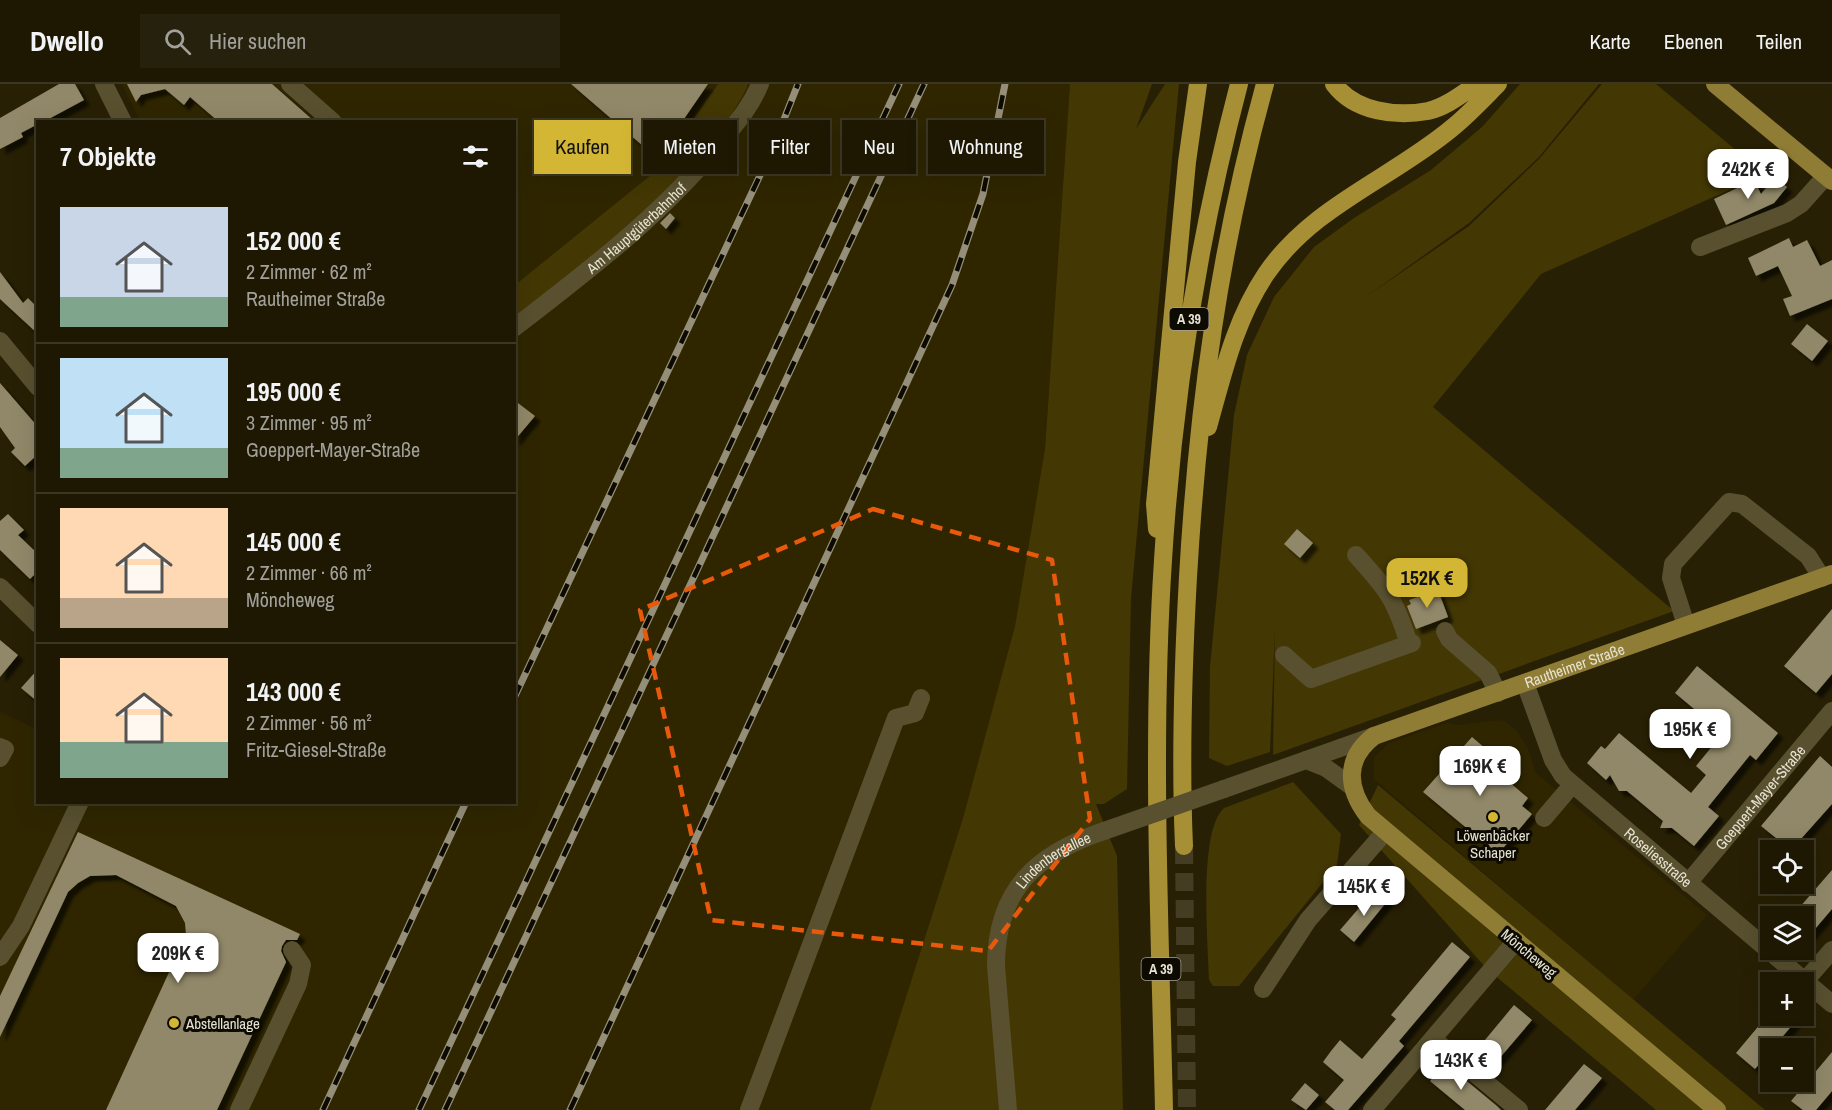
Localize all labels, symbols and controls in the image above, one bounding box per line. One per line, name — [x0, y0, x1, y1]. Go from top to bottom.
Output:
search box — [140, 14, 560, 68]
text: Dwello — [30, 22, 104, 60]
icon: search — [161, 25, 194, 58]
text: Hier suchen — [209, 26, 306, 56]
text: Karte — [1590, 27, 1631, 56]
text: Ebenen — [1664, 27, 1723, 56]
text: Teilen — [1756, 27, 1802, 56]
chip: Kaufen — [534, 120, 631, 174]
chip: Mieten — [643, 120, 737, 174]
chip: Filter — [749, 120, 830, 174]
chip: Neu — [842, 120, 916, 174]
chip: Wohnung — [928, 120, 1044, 174]
text: 7 Objekte — [60, 139, 156, 174]
icon: filters — [459, 140, 492, 173]
pin: 242K € — [1699, 149, 1797, 200]
text: 242K € — [1722, 155, 1774, 182]
street label: Am Hauptgüterbahnhof — [581, 177, 691, 279]
text: 152 000 € — [246, 223, 341, 258]
icon: home — [108, 231, 180, 303]
text: 2 Zimmer · 62 m² — [246, 258, 372, 285]
text: Rautheimer Straße — [246, 285, 385, 312]
road number: A 39 — [1170, 308, 1208, 330]
text: 195 000 € — [246, 374, 341, 409]
icon: home — [108, 382, 180, 454]
text: 3 Zimmer · 95 m² — [246, 409, 372, 436]
text: Goeppert-Mayer-Straße — [246, 436, 420, 463]
text: 145 000 € — [246, 524, 341, 559]
icon: home — [108, 532, 180, 604]
pin: 152K € — [1378, 558, 1476, 609]
text: 2 Zimmer · 66 m² — [246, 559, 372, 586]
text: 152K € — [1401, 564, 1453, 591]
text: Möncheweg — [246, 586, 334, 613]
street label: Rautheimer Straße — [1521, 638, 1627, 693]
text: 143 000 € — [246, 674, 341, 709]
icon: home — [108, 682, 180, 754]
text: 2 Zimmer · 56 m² — [246, 709, 372, 736]
pin: 195K € — [1641, 709, 1739, 760]
text: 195K € — [1664, 715, 1716, 742]
text: Fritz-Giesel-Straße — [246, 736, 386, 763]
street label: Goeppert-Mayer-Straße — [1710, 740, 1810, 854]
pin: 169K € — [1431, 746, 1529, 797]
text: 169K € — [1454, 752, 1506, 779]
marker: Löwenbäcker Schaper — [1486, 810, 1500, 824]
street label: Roseliesstraße — [1620, 822, 1697, 892]
place label: Löwenbäcker Schaper — [1456, 825, 1530, 863]
street label: Lindenbergallee — [1010, 826, 1094, 893]
map controls — [1760, 840, 1814, 1092]
button: locate — [1760, 840, 1814, 894]
pin: 145K € — [1315, 866, 1413, 917]
text: 145K € — [1338, 872, 1390, 899]
button: layers — [1760, 906, 1814, 960]
street label: Möncheweg — [1497, 924, 1561, 982]
pin: 209K € — [129, 933, 227, 984]
text: 209K € — [152, 939, 204, 966]
road number: A 39 — [1142, 958, 1180, 980]
button: + — [1760, 972, 1814, 1026]
place label: Abstellanlage — [185, 1013, 260, 1034]
marker: Abstellanlage — [167, 1016, 181, 1030]
button: − — [1760, 1038, 1814, 1092]
pin: 143K € — [1412, 1040, 1510, 1091]
text: 143K € — [1435, 1046, 1487, 1073]

